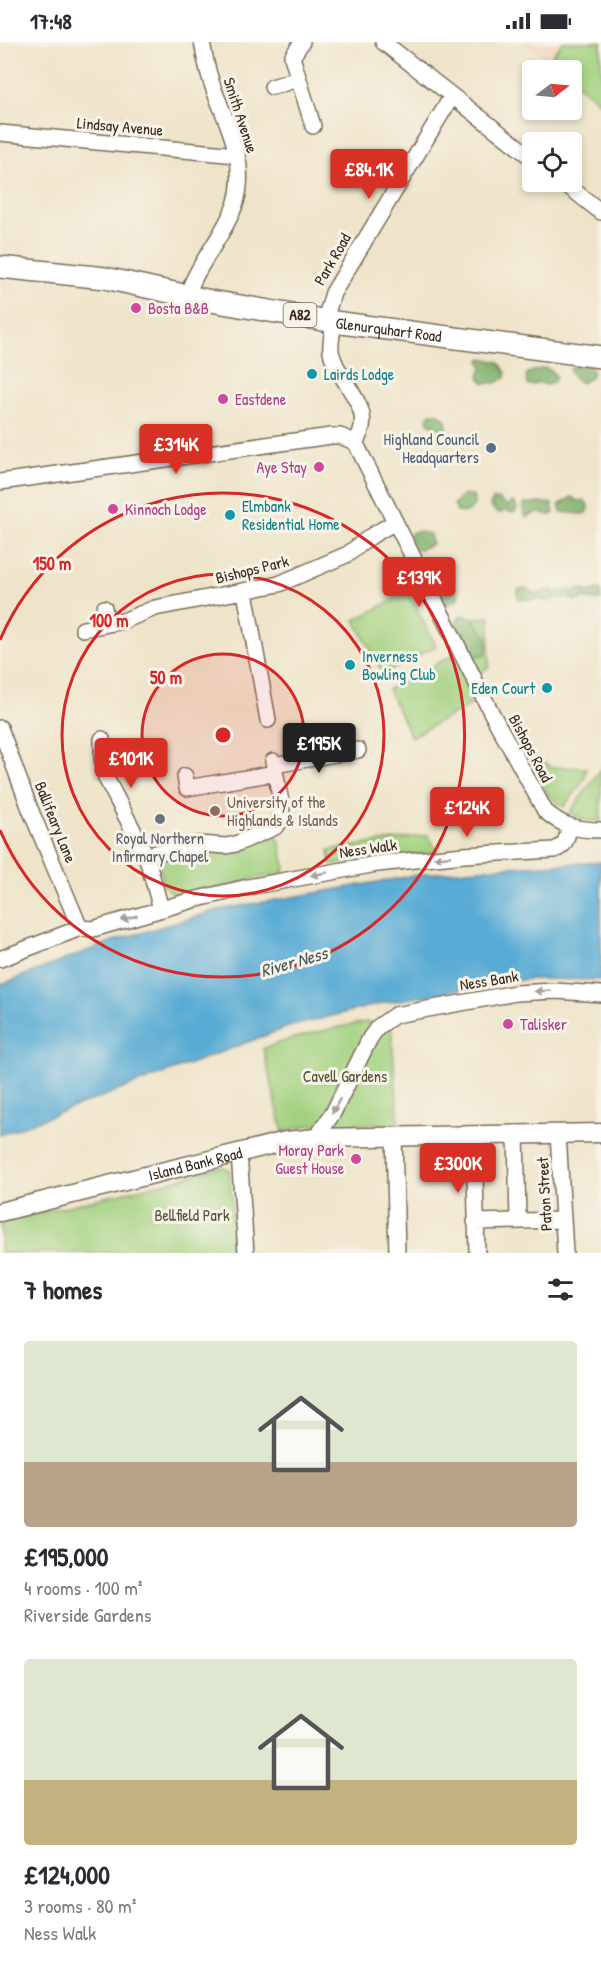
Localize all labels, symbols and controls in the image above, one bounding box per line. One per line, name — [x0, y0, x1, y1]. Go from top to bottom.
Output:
text: 17:48 — [30, 6, 72, 36]
north arrow — [522, 60, 582, 120]
map controls — [522, 60, 582, 192]
street label: Smith Avenue — [218, 74, 264, 156]
street label: Lindsay Avenue — [76, 111, 165, 141]
button: locate — [522, 132, 582, 192]
pin: £84.1K — [320, 149, 418, 200]
text: £84.1K — [344, 155, 394, 182]
street label: Park Road — [308, 229, 356, 289]
place label: Bosta B&B — [148, 297, 209, 319]
marker: Bosta B&B — [129, 301, 143, 315]
road number: A82 — [284, 303, 316, 327]
street label: Glenurquhart Road — [334, 311, 443, 347]
place label: Lairds Lodge — [324, 363, 395, 385]
marker: Lairds Lodge — [305, 367, 319, 381]
place label: Eastdene — [235, 388, 287, 410]
marker: Eastdene — [216, 392, 230, 406]
pin: £314K — [134, 424, 218, 475]
place label: Highland Council Headquarters — [384, 428, 480, 468]
text: £314K — [153, 430, 199, 457]
marker: Highland Council Headquarters — [484, 441, 498, 455]
place label: Aye Stay — [256, 456, 307, 478]
marker: Aye Stay — [312, 460, 326, 474]
place label: Elmbank Residential Home — [242, 495, 340, 535]
place label: Kinnoch Lodge — [125, 498, 207, 520]
marker: Kinnoch Lodge — [106, 502, 120, 516]
marker: Elmbank Residential Home — [223, 508, 237, 522]
street label: Bishops Park — [213, 549, 291, 589]
text: 150 m — [33, 551, 71, 576]
pin: £139K — [377, 557, 461, 608]
text: £139K — [396, 563, 442, 590]
text: 100 m — [89, 608, 129, 633]
place label: Inverness Bowling Club — [362, 645, 436, 685]
marker: Inverness Bowling Club — [343, 658, 357, 672]
text: 50 m — [150, 665, 182, 690]
place label: Eden Court — [471, 677, 535, 699]
marker: Eden Court — [540, 681, 554, 695]
street label: Bishops Road — [504, 710, 558, 786]
pin: £195K — [277, 723, 361, 774]
centre of rings — [213, 725, 233, 745]
text: £195K — [297, 729, 341, 756]
pin: £101K — [89, 738, 173, 789]
text: £101K — [109, 744, 153, 771]
street label: Ballifeary Lane — [30, 778, 82, 866]
pin: £124K — [425, 787, 509, 838]
place label: University of the Highlands & Islands — [227, 791, 338, 831]
text: £124K — [444, 793, 490, 820]
marker: University of the Highlands & Islands — [208, 804, 222, 818]
marker: Royal Northern Infirmary Chapel — [153, 812, 167, 826]
place label: Royal Northern Infirmary Chapel — [112, 827, 209, 867]
street label: Ness Walk — [338, 833, 399, 863]
one-way arrow — [432, 853, 451, 862]
one-way arrow — [309, 870, 328, 879]
one-way arrow — [120, 914, 138, 923]
water label: River Ness — [258, 940, 332, 983]
street label: Ness Bank — [458, 964, 520, 995]
one-way arrow — [533, 987, 552, 996]
place label: Talisker — [520, 1013, 567, 1035]
marker: Talisker — [501, 1017, 515, 1031]
park label: Cavell Gardens — [303, 1065, 387, 1087]
one-way arrow — [331, 1098, 341, 1115]
place label: Moray Park Guest House — [275, 1139, 345, 1179]
street label: Island Bank Road — [146, 1141, 244, 1186]
pin: £300K — [416, 1143, 500, 1194]
text: £300K — [434, 1149, 482, 1176]
marker: Moray Park Guest House — [349, 1152, 363, 1166]
street label: Paton Street — [531, 1156, 557, 1232]
park label: Bellfield Park — [154, 1204, 230, 1226]
text: 7 homes — [24, 1272, 102, 1307]
icon: filters — [544, 1273, 577, 1306]
icon: home — [247, 1380, 355, 1488]
text: £195,000 — [24, 1539, 108, 1574]
text: 4 rooms · 100 m² — [24, 1574, 142, 1601]
text: Riverside Gardens — [24, 1601, 151, 1628]
icon: home — [247, 1698, 355, 1806]
text: £124,000 — [24, 1857, 110, 1892]
text: 3 rooms · 80 m² — [24, 1892, 136, 1919]
text: Ness Walk — [24, 1919, 96, 1946]

